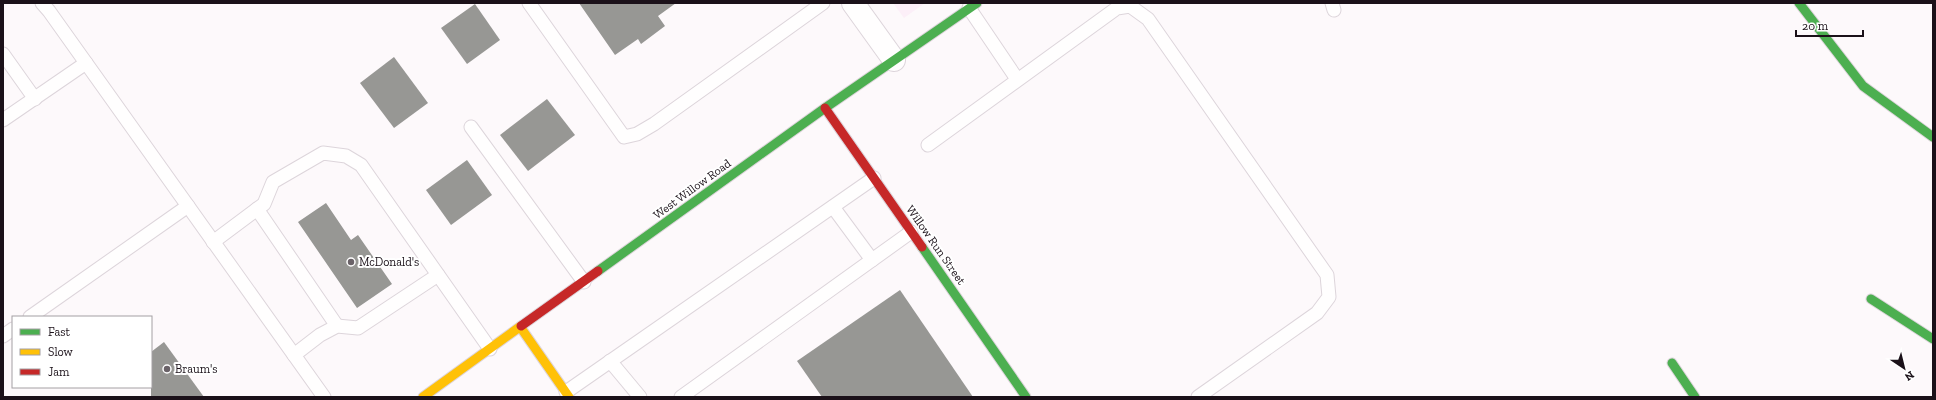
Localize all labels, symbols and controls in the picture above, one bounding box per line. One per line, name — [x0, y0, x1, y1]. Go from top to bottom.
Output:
scale bar — [1796, 12, 1863, 38]
text: 20 m — [1802, 19, 1829, 33]
street label: West Willow Road — [650, 156, 734, 222]
street label: Willow Run Street — [903, 203, 969, 288]
place label: McDonald's — [359, 255, 419, 269]
marker: McDonald's — [346, 257, 356, 267]
legend — [12, 316, 152, 388]
text: Fast — [48, 325, 71, 339]
text: Slow — [48, 345, 74, 359]
north arrow — [1884, 348, 1924, 388]
place label: Braum's — [175, 362, 218, 376]
marker: Braum's — [162, 364, 172, 374]
text: Jam — [48, 365, 70, 379]
text: N — [1902, 368, 1917, 384]

